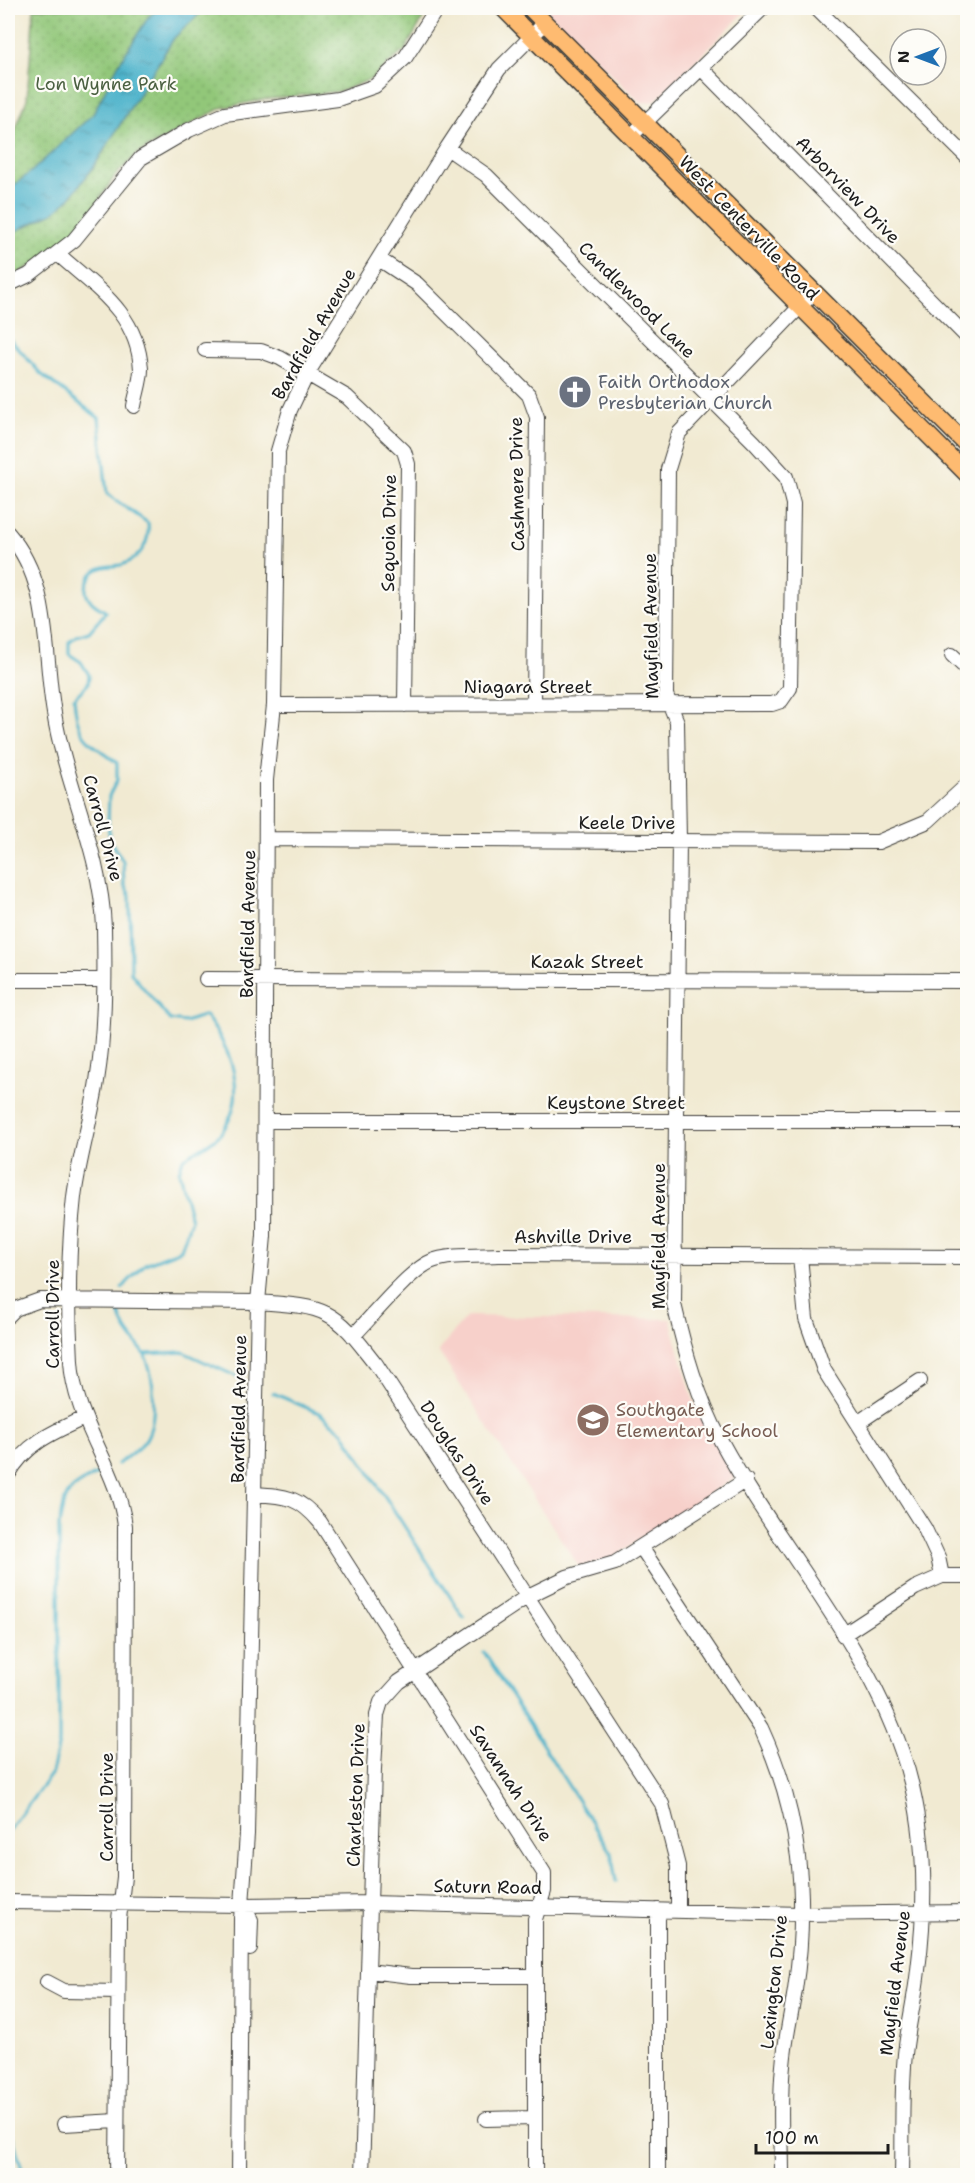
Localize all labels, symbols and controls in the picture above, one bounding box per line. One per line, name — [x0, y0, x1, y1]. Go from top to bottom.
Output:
north arrow — [888, 27, 948, 87]
text: N — [893, 51, 914, 63]
park label: Lon Wynne Park — [35, 72, 177, 96]
street label: Arborview Drive — [790, 131, 906, 249]
street label: West Centerville Road — [673, 150, 825, 306]
street label: Candlewood Lane — [573, 236, 701, 364]
street label: Bardfield Avenue — [267, 264, 361, 404]
place label: Faith Orthodox Presbyterian Church — [598, 370, 773, 415]
church icon: Faith Orthodox Presbyterian Church — [557, 374, 593, 410]
street label: Cashmere Drive — [504, 416, 530, 552]
street label: Sequoia Drive — [376, 474, 402, 592]
street label: Mayfield Avenue — [638, 553, 664, 699]
street label: Niagara Street — [464, 675, 593, 699]
street label: Carroll Drive — [77, 772, 129, 884]
street label: Keele Drive — [579, 811, 675, 835]
street label: Bardfield Avenue — [235, 850, 261, 998]
street label: Kazak Street — [530, 950, 644, 974]
street label: Keystone Street — [547, 1091, 685, 1115]
street label: Mayfield Avenue — [647, 1163, 671, 1309]
street label: Ashville Drive — [514, 1225, 632, 1249]
street label: Carroll Drive — [41, 1259, 65, 1369]
street label: Bardfield Avenue — [226, 1335, 252, 1483]
street label: Douglas Drive — [414, 1396, 500, 1510]
place label: Southgate Elementary School — [616, 1398, 779, 1443]
school or university icon: Southgate Elementary School — [575, 1402, 611, 1438]
street label: Savannah Drive — [464, 1720, 558, 1846]
street label: Charleston Drive — [341, 1723, 371, 1867]
street label: Carroll Drive — [95, 1752, 119, 1862]
street label: Saturn Road — [433, 1874, 543, 1900]
street label: Mayfield Avenue — [874, 1909, 916, 2057]
street label: Lexington Drive — [755, 1914, 793, 2050]
scale bar — [756, 2117, 888, 2155]
text: 100 m — [765, 2126, 819, 2150]

